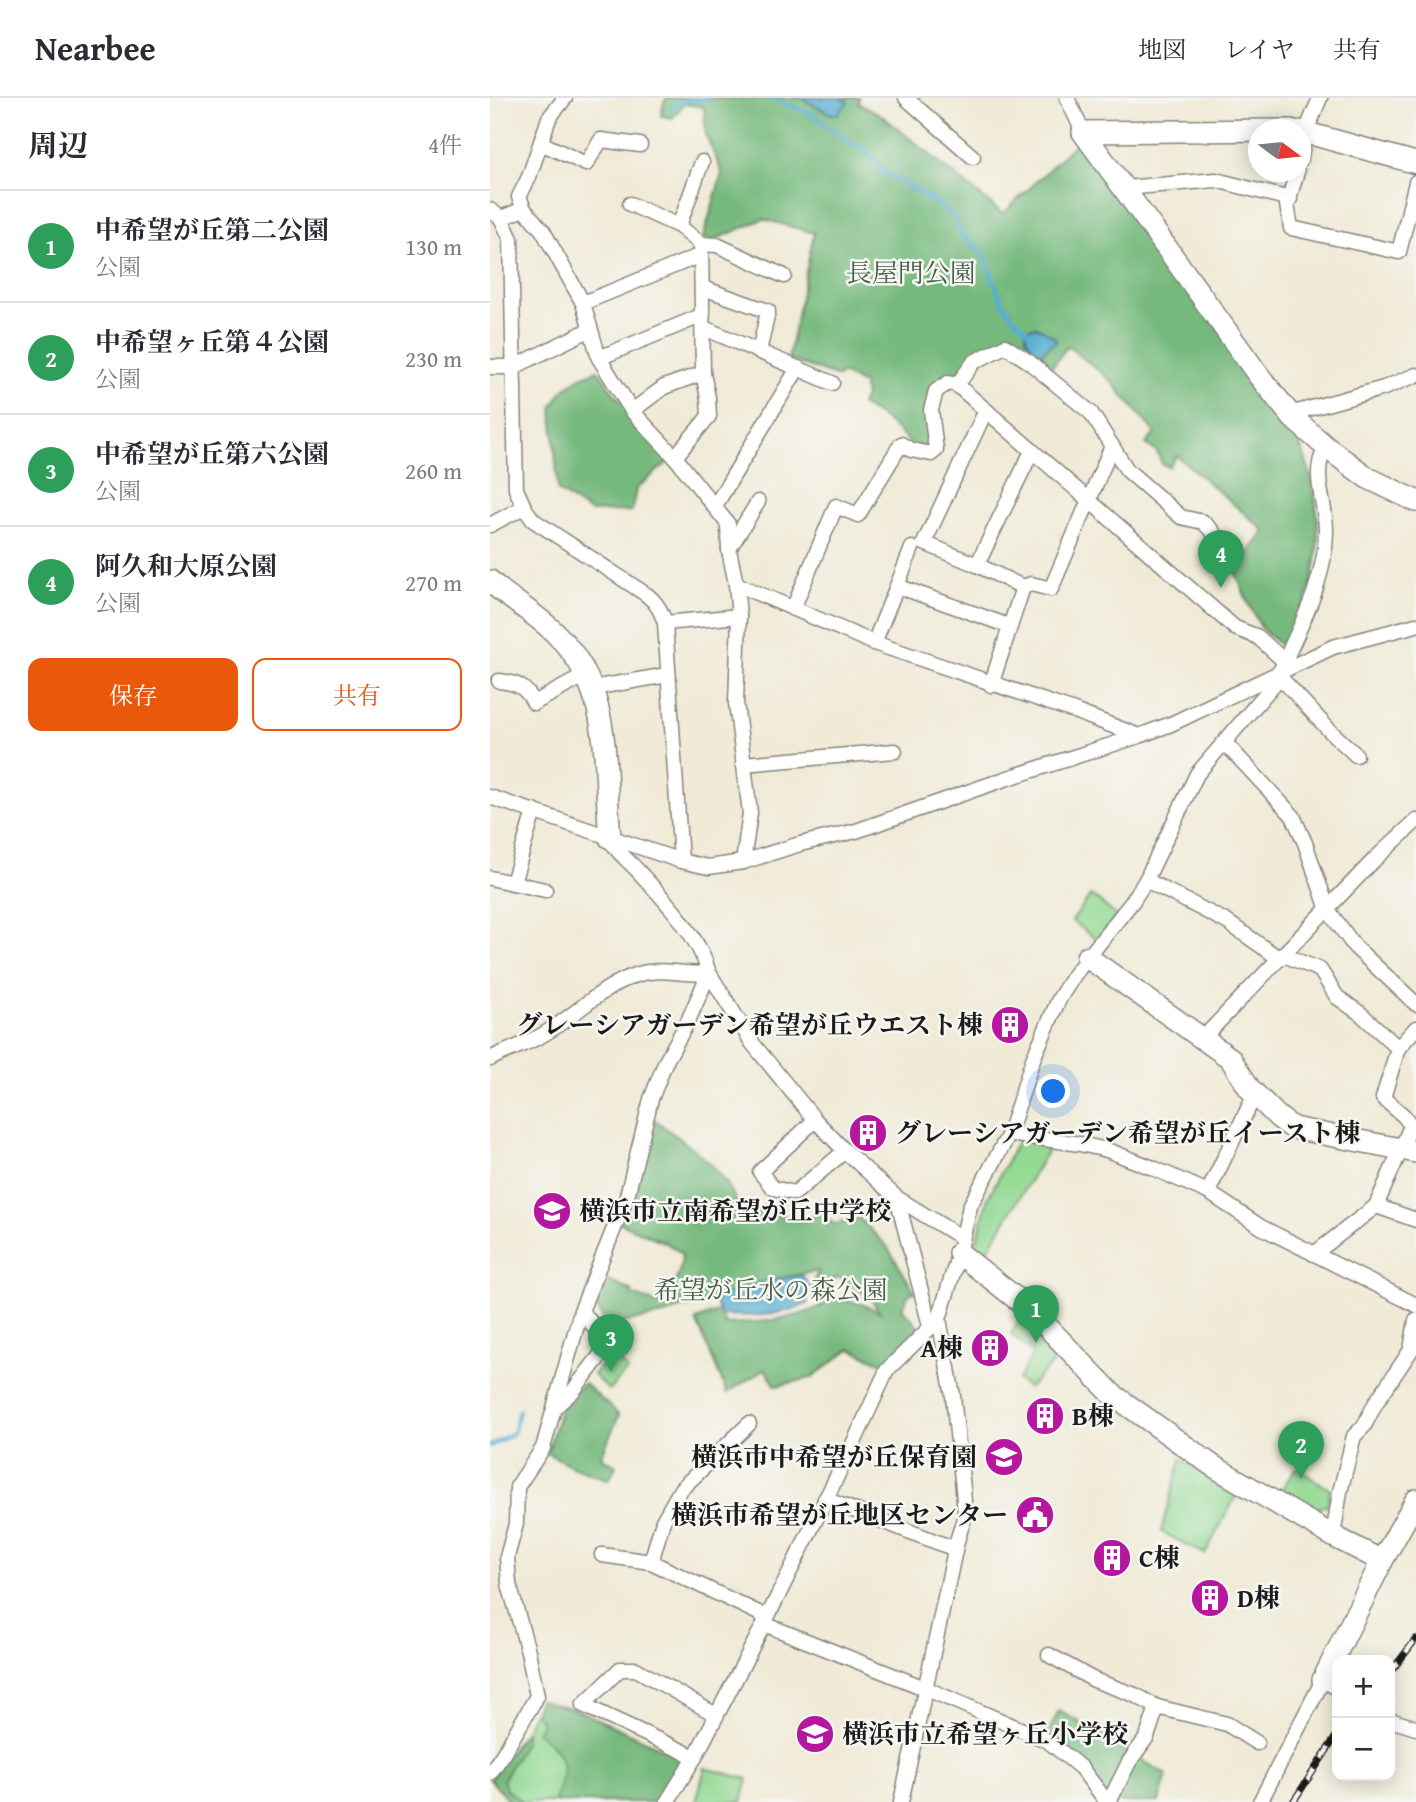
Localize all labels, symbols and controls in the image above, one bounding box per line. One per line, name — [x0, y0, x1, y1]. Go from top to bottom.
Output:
text: Nearbee — [35, 24, 156, 72]
text: 地図 — [1138, 32, 1186, 67]
text: レイヤ — [1224, 32, 1295, 67]
text: 共有 — [1333, 32, 1381, 67]
north arrow — [1248, 119, 1311, 182]
text: 周辺 — [28, 123, 88, 167]
text: 4件 — [428, 128, 462, 161]
text: 中希望が丘第二公園 — [95, 210, 329, 249]
text: 1 — [45, 230, 57, 263]
text: 130 m — [405, 230, 462, 263]
text: 公園 — [95, 250, 141, 283]
park label: 長屋門公園 — [846, 253, 976, 292]
text: 中希望ヶ丘第４公園 — [95, 322, 329, 361]
text: 2 — [45, 342, 57, 375]
text: 230 m — [405, 342, 462, 375]
text: 公園 — [95, 362, 141, 395]
text: 中希望が丘第六公園 — [95, 434, 329, 473]
text: 3 — [45, 454, 57, 487]
text: 260 m — [405, 454, 462, 487]
text: 公園 — [95, 474, 141, 507]
pin: 4 — [1198, 530, 1244, 588]
text: 阿久和大原公園 — [95, 546, 277, 585]
text: 4 — [45, 566, 57, 599]
text: 270 m — [405, 566, 462, 599]
text: 公園 — [95, 586, 141, 619]
button: 保存 — [28, 658, 238, 731]
button: 共有 — [252, 658, 462, 731]
building icon: グレーシアガーデン希望が丘ウエスト棟 — [989, 1004, 1031, 1046]
place label: グレーシアガーデン希望が丘ウエスト棟 — [516, 1005, 983, 1044]
your location — [1036, 1074, 1070, 1108]
building icon: グレーシアガーデン希望が丘イースト棟 — [847, 1112, 889, 1154]
place label: グレーシアガーデン希望が丘イースト棟 — [895, 1113, 1360, 1152]
school or university icon: 横浜市立南希望が丘中学校 — [531, 1190, 573, 1232]
place label: 横浜市立南希望が丘中学校 — [579, 1191, 891, 1230]
park label: 希望が丘水の森公園 — [654, 1270, 888, 1309]
pin: 1 — [1013, 1285, 1059, 1343]
pin: 3 — [588, 1314, 634, 1372]
building icon: A棟 — [969, 1327, 1011, 1369]
place label: A棟 — [920, 1328, 963, 1367]
building icon: B棟 — [1024, 1395, 1066, 1437]
place label: B棟 — [1072, 1396, 1114, 1435]
pin: 2 — [1278, 1421, 1324, 1479]
school or university icon: 横浜市中希望が丘保育園 — [983, 1436, 1025, 1478]
place label: 横浜市中希望が丘保育園 — [691, 1437, 977, 1476]
public building icon: 横浜市希望が丘地区センター — [1014, 1494, 1056, 1536]
place label: 横浜市希望が丘地区センター — [671, 1495, 1008, 1534]
building icon: C棟 — [1091, 1537, 1133, 1579]
place label: C棟 — [1139, 1538, 1180, 1577]
building icon: D棟 — [1189, 1577, 1231, 1619]
place label: D棟 — [1237, 1578, 1280, 1617]
map controls — [1332, 1655, 1395, 1781]
button: + — [1332, 1655, 1395, 1718]
school or university icon: 横浜市立希望ヶ丘小学校 — [794, 1713, 836, 1755]
place label: 横浜市立希望ヶ丘小学校 — [842, 1714, 1128, 1753]
button: − — [1332, 1718, 1395, 1781]

